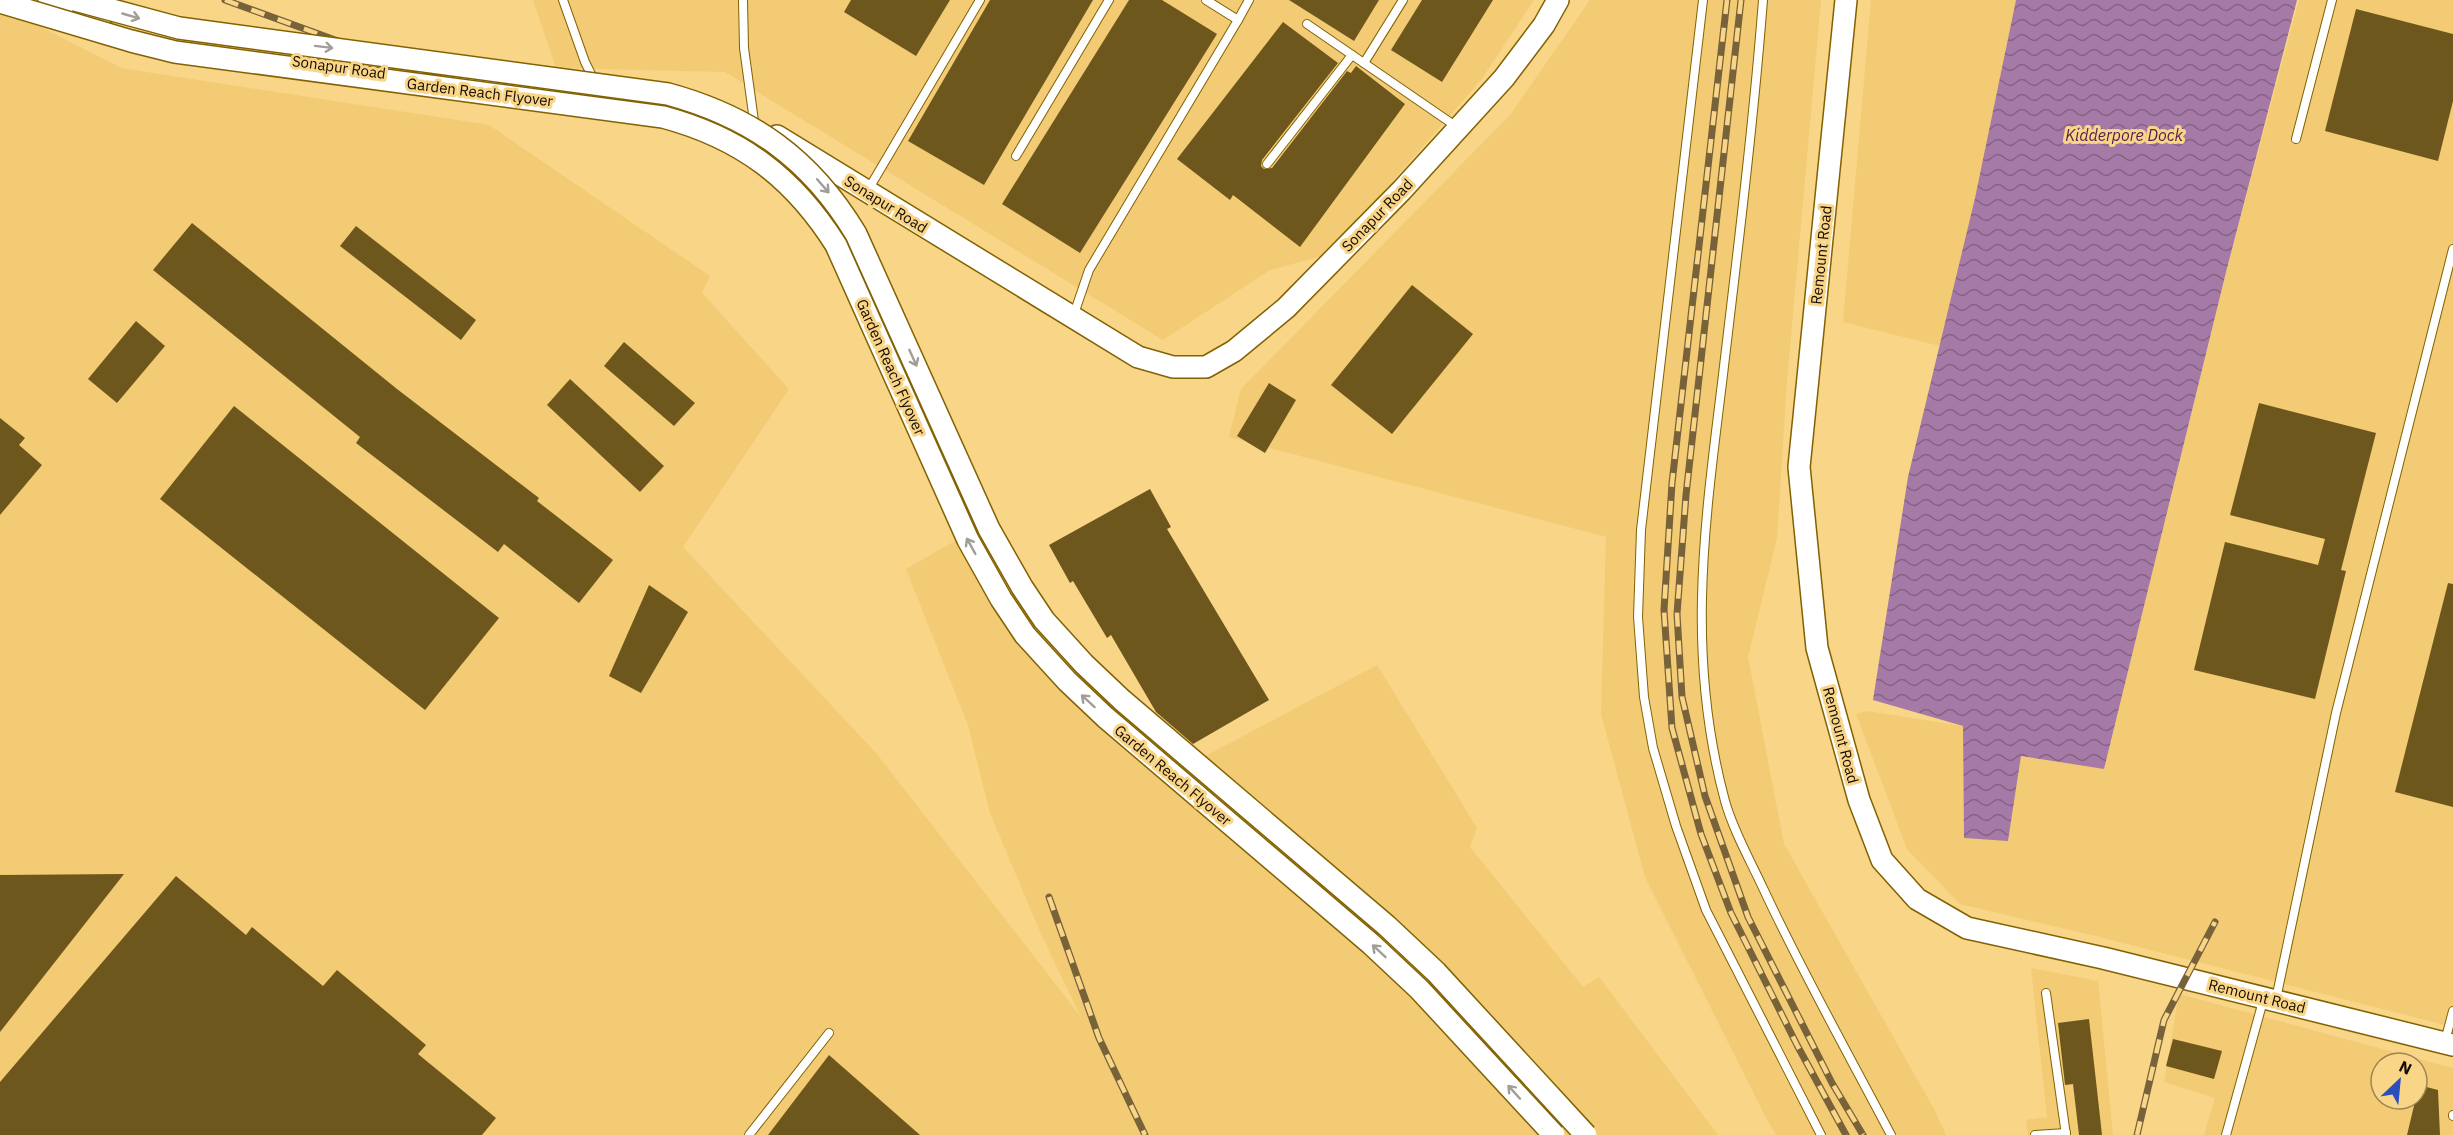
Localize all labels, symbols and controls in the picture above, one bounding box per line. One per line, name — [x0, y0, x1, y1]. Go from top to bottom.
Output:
one-way arrow — [121, 11, 140, 23]
one-way arrow — [313, 42, 333, 53]
street label: Sonapur Road — [291, 51, 387, 83]
street label: Garden Reach Flyover — [406, 74, 555, 110]
water label: Kidderpore Dock — [2065, 125, 2184, 145]
street label: Sonapur Road — [841, 171, 931, 237]
street label: Sonapur Road — [1337, 174, 1417, 256]
one-way arrow — [816, 178, 830, 193]
street label: Remount Road — [1806, 205, 1836, 305]
street label: Garden Reach Flyover — [852, 296, 930, 438]
one-way arrow — [908, 349, 919, 367]
one-way arrow — [965, 538, 977, 555]
street label: Remount Road — [1819, 685, 1863, 785]
one-way arrow — [1081, 694, 1096, 708]
street label: Garden Reach Flyover — [1111, 720, 1236, 830]
one-way arrow — [1372, 944, 1387, 958]
street label: Remount Road — [2206, 975, 2308, 1017]
north arrow — [2369, 1051, 2429, 1111]
text: N — [2396, 1056, 2415, 1079]
one-way arrow — [1507, 1084, 1522, 1099]

